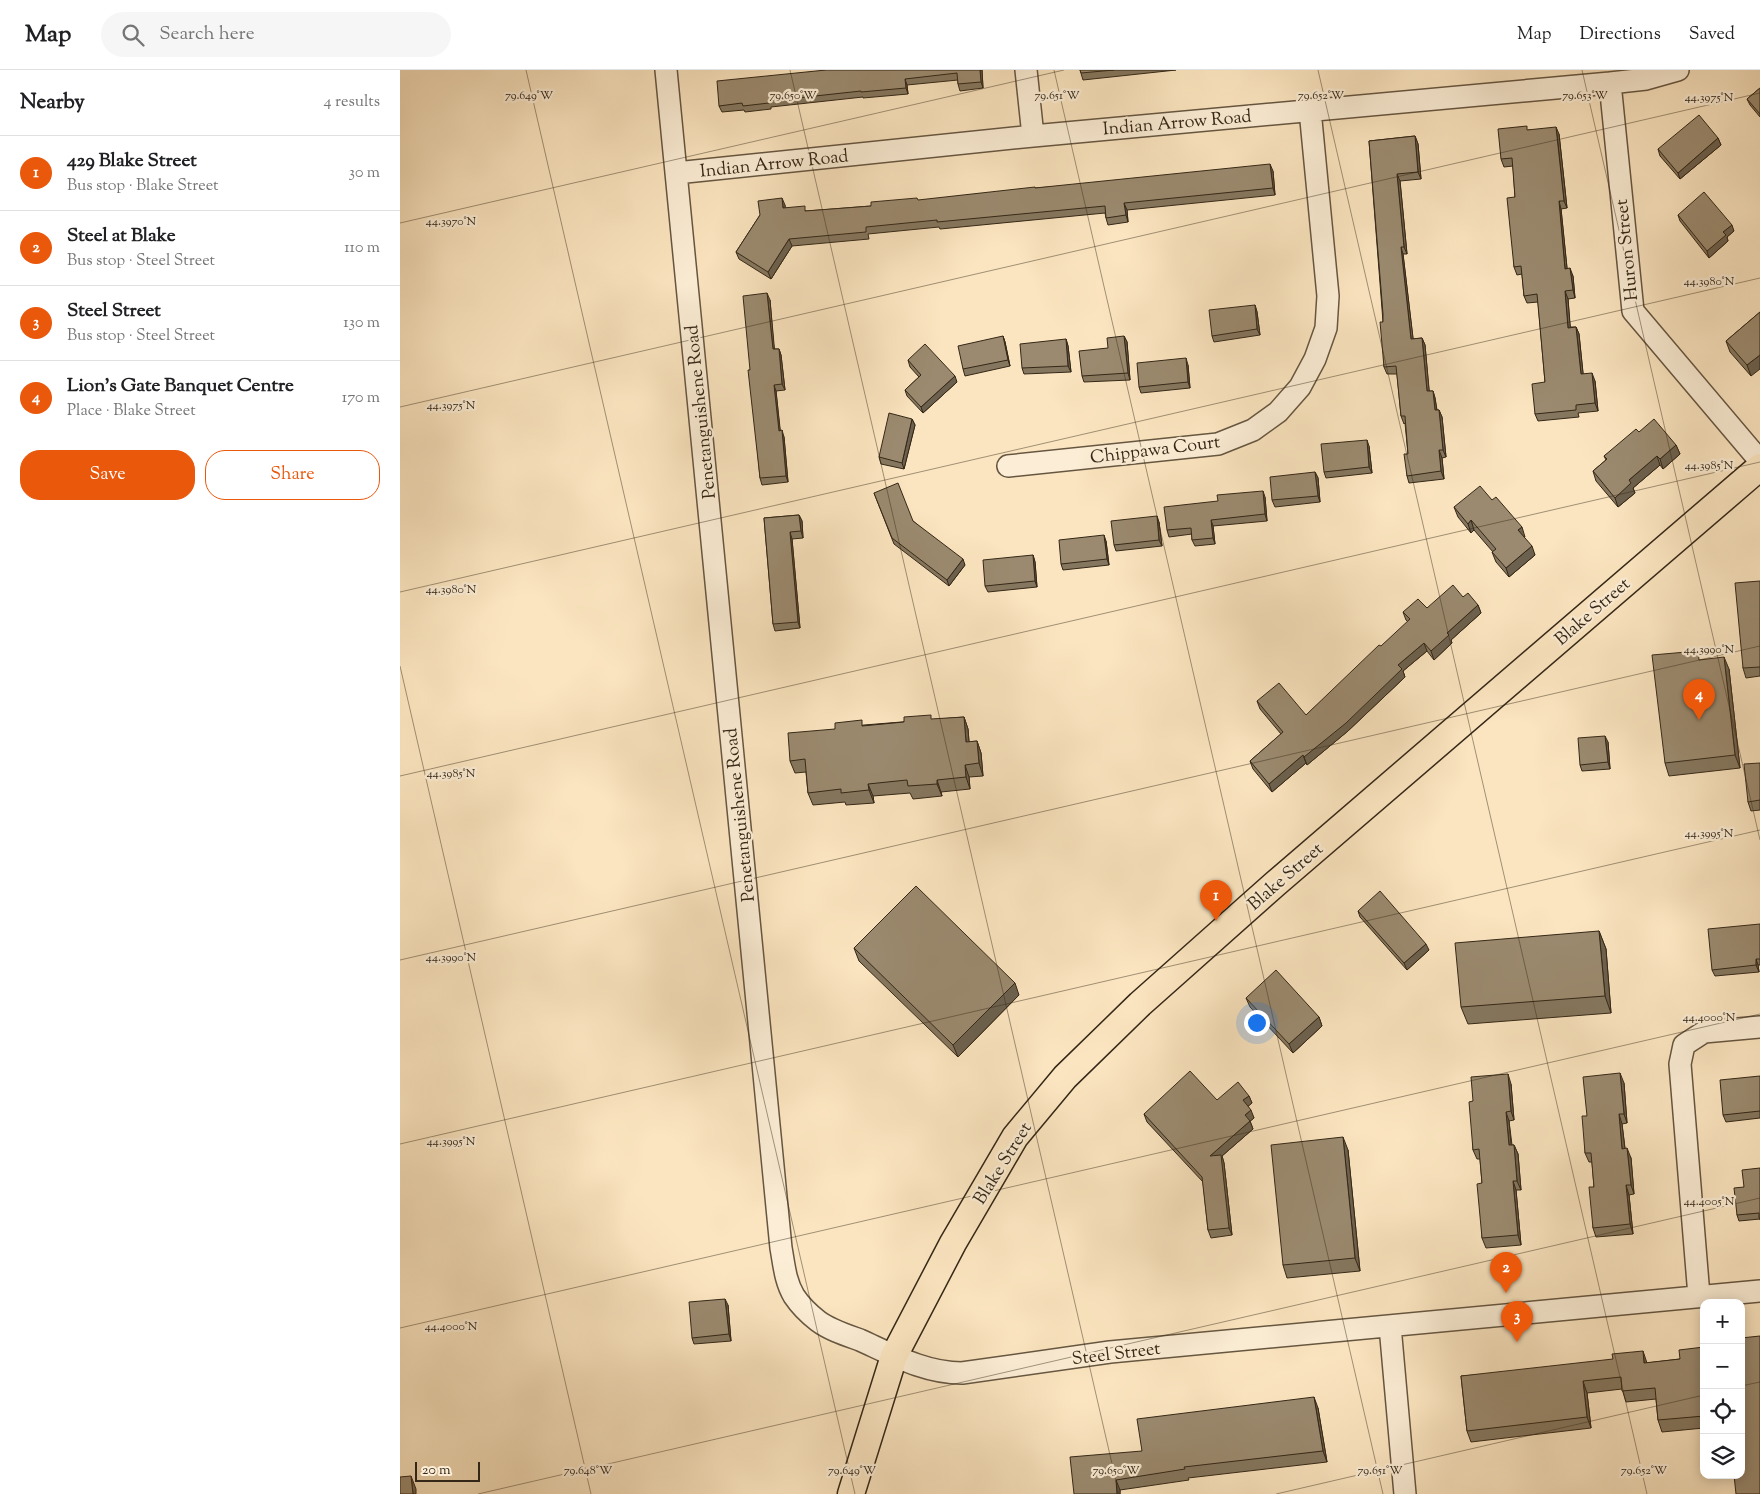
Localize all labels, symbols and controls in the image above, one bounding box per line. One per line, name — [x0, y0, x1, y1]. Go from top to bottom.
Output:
search box — [101, 12, 451, 57]
text: Map — [25, 18, 71, 52]
icon: search — [119, 21, 147, 49]
text: Search here — [159, 21, 255, 48]
text: Map — [1517, 22, 1552, 48]
text: Directions — [1580, 22, 1661, 48]
text: Saved — [1689, 22, 1735, 48]
text: 79.649°W — [505, 87, 554, 105]
text: 79.650°W — [769, 87, 817, 105]
text: 79.651°W — [1035, 87, 1080, 105]
text: 79.652°W — [1298, 87, 1345, 105]
text: 79.653°W — [1562, 87, 1608, 105]
text: Nearby — [20, 88, 85, 118]
text: 44.3975°N — [1685, 89, 1734, 107]
text: 4 results — [324, 91, 380, 114]
street label: Indian Arrow Road — [1102, 105, 1253, 143]
street label: Indian Arrow Road — [699, 144, 850, 186]
text: 429 Blake Street — [67, 148, 197, 175]
text: 1 — [33, 162, 39, 185]
text: 30 m — [349, 162, 380, 185]
text: Bus stop · Blake Street — [67, 175, 219, 198]
street label: Huron Street — [1610, 198, 1646, 302]
text: 44.3970°N — [426, 213, 477, 231]
text: Steel at Blake — [67, 223, 176, 250]
text: 2 — [32, 237, 40, 260]
text: 110 m — [344, 237, 380, 260]
text: Bus stop · Steel Street — [67, 250, 215, 273]
text: 44.3980°N — [1684, 273, 1735, 291]
text: Steel Street — [67, 298, 161, 325]
text: 3 — [33, 312, 39, 335]
text: 130 m — [343, 312, 380, 335]
street label: Penetanguishene Road — [680, 324, 724, 500]
text: Bus stop · Steel Street — [67, 325, 215, 348]
text: Lion's Gate Banquet Centre — [67, 373, 294, 400]
text: 4 — [32, 387, 40, 410]
text: 170 m — [342, 387, 380, 410]
text: 44.3975°N — [427, 397, 476, 415]
text: Place · Blake Street — [67, 400, 196, 423]
street label: Chippawa Court — [1089, 430, 1222, 472]
button: Save — [20, 450, 195, 500]
button: Share — [205, 450, 380, 500]
text: 44.3985°N — [1685, 457, 1734, 475]
street label: Blake Street — [1550, 572, 1637, 653]
text: 44.3980°N — [426, 581, 477, 599]
text: 44.3990°N — [1684, 641, 1735, 659]
pin: 4 — [1683, 679, 1715, 720]
street label: Penetanguishene Road — [719, 727, 763, 903]
text: 44.3985°N — [427, 765, 476, 783]
text: 44.3995°N — [1685, 825, 1734, 843]
street label: Blake Street — [1243, 837, 1330, 918]
pin: 1 — [1200, 880, 1232, 921]
text: 44.3990°N — [426, 949, 477, 967]
text: 44.4000°N — [1683, 1009, 1736, 1027]
your location — [1244, 1010, 1270, 1036]
street label: Blake Street — [968, 1118, 1039, 1210]
text: 44.3995°N — [427, 1133, 476, 1151]
text: 44.4005°N — [1684, 1193, 1735, 1211]
pin: 2 — [1490, 1252, 1522, 1293]
map controls — [1700, 1299, 1745, 1479]
button: + — [1700, 1299, 1745, 1344]
pin: 3 — [1501, 1301, 1533, 1342]
text: 44.4000°N — [425, 1318, 478, 1336]
street label: Steel Street — [1071, 1337, 1162, 1373]
button: − — [1700, 1344, 1745, 1389]
button: locate — [1700, 1389, 1745, 1434]
button: layers — [1700, 1434, 1745, 1479]
scale bar — [415, 1459, 480, 1482]
text: 20 m — [422, 1461, 451, 1481]
text: 79.648°W — [564, 1462, 613, 1480]
text: 79.649°W — [828, 1462, 877, 1480]
text: 79.650°W — [1092, 1462, 1140, 1480]
text: 79.651°W — [1358, 1462, 1403, 1480]
text: 79.652°W — [1621, 1462, 1668, 1480]

